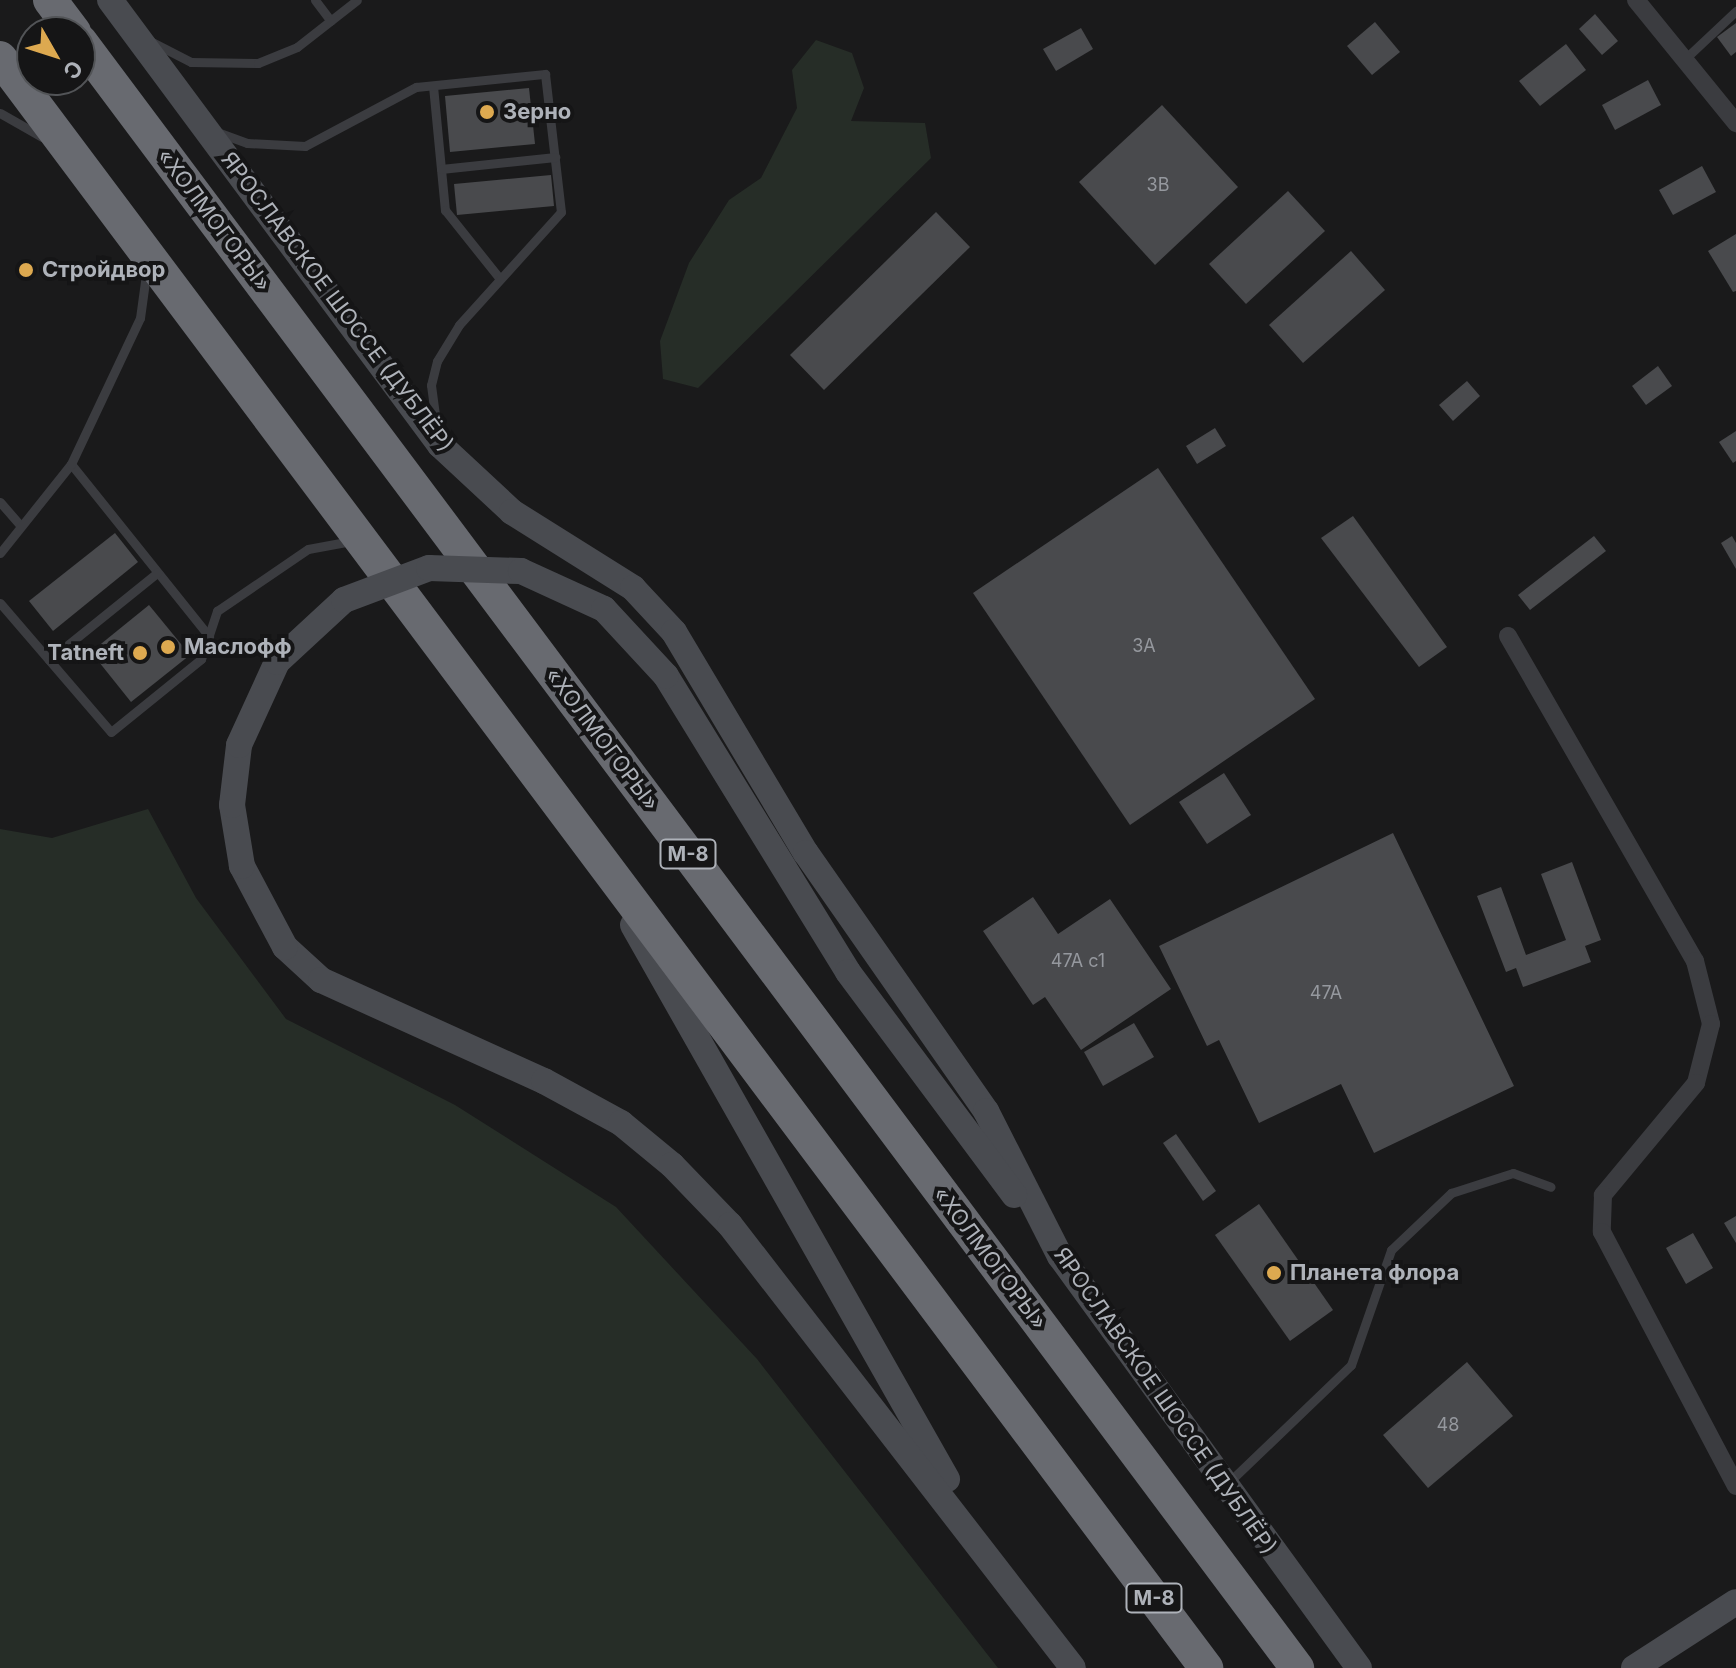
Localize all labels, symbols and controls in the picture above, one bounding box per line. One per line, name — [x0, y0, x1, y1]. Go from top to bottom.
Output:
north arrow — [16, 16, 96, 96]
text: С — [58, 55, 88, 84]
place label: Зерно — [503, 99, 571, 125]
marker: Зерно — [478, 103, 496, 121]
street label: «ХОЛМОГОРЫ» — [152, 143, 276, 297]
street label: ЯРОСЛАВСКОЕ ШОССЕ (ДУБЛЁР) — [215, 147, 459, 457]
house number: 3В — [1147, 174, 1169, 196]
place label: Стройдвор — [42, 257, 165, 283]
marker: Стройдвор — [17, 261, 35, 279]
place label: Маслофф — [184, 634, 292, 660]
house number: 3А — [1132, 635, 1156, 657]
marker: Маслофф — [159, 638, 177, 656]
place label: Tatneft — [47, 640, 124, 666]
marker: Tatneft — [131, 644, 149, 662]
street label: «ХОЛМОГОРЫ» — [540, 662, 664, 816]
road number: М-8 — [658, 838, 718, 870]
house number: 47А с1 — [1051, 950, 1105, 972]
house number: 47А — [1310, 982, 1342, 1004]
street label: «ХОЛМОГОРЫ» — [928, 1181, 1052, 1335]
street label: ЯРОСЛАВСКОЕ ШОССЕ (ДУБЛЁР) — [1048, 1242, 1282, 1560]
place label: Планета флора — [1290, 1260, 1459, 1286]
marker: Планета флора — [1265, 1264, 1283, 1282]
house number: 48 — [1437, 1414, 1459, 1436]
road number: М-8 — [1124, 1582, 1184, 1614]

